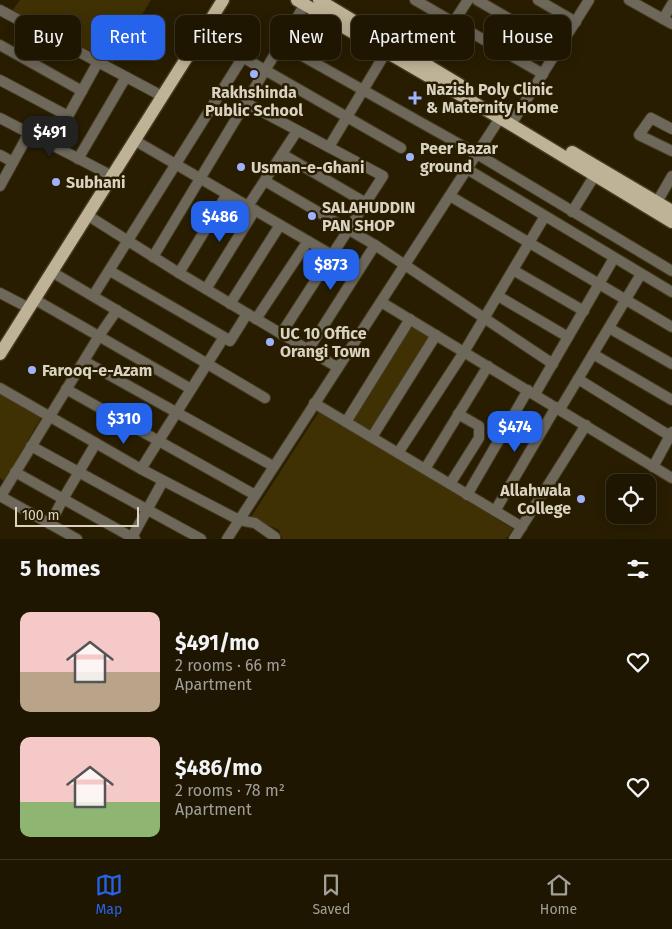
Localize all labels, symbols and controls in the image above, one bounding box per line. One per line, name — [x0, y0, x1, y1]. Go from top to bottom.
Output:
chip: Buy — [15, 15, 81, 60]
chip: Rent — [91, 15, 165, 60]
chip: Filters — [175, 15, 260, 60]
chip: New — [270, 15, 341, 60]
chip: Apartment — [351, 15, 474, 60]
chip: House — [484, 15, 571, 60]
marker: Rakhshinda Public School — [248, 68, 260, 80]
place label: Nazish Poly Clinic & Maternity Home — [426, 80, 559, 117]
place label: Rakhshinda Public School — [205, 83, 303, 120]
marker: Nazish Poly Clinic & Maternity Home — [408, 91, 422, 105]
pin: $491 — [20, 116, 80, 158]
text: $491 — [33, 122, 67, 141]
place label: Peer Bazar ground — [420, 139, 499, 176]
marker: Peer Bazar ground — [404, 151, 416, 163]
place label: Usman-e-Ghani — [251, 158, 365, 177]
marker: Usman-e-Ghani — [235, 161, 247, 173]
place label: Subhani — [66, 173, 126, 192]
marker: Subhani — [50, 176, 62, 188]
place label: SALAHUDDIN PAN SHOP — [322, 198, 415, 235]
pin: $486 — [190, 200, 250, 243]
text: $486 — [202, 207, 238, 226]
marker: SALAHUDDIN PAN SHOP — [306, 210, 318, 222]
pin: $873 — [301, 248, 361, 291]
text: $873 — [314, 255, 348, 274]
place label: UC 10 Office Orangi Town — [280, 324, 370, 361]
marker: UC 10 Office Orangi Town — [264, 336, 276, 348]
place label: Farooq-e-Azam — [42, 361, 152, 380]
marker: Farooq-e-Azam — [26, 364, 38, 376]
pin: $310 — [94, 402, 154, 445]
text: $310 — [107, 409, 141, 428]
pin: $474 — [485, 410, 545, 453]
text: $474 — [498, 417, 532, 436]
map controls — [606, 474, 656, 524]
button: locate — [606, 474, 656, 524]
place label: Allahwala College — [499, 481, 571, 518]
marker: Allahwala College — [575, 493, 587, 505]
scale bar — [15, 504, 139, 527]
text: 100 m — [22, 507, 59, 524]
icon: filters — [624, 555, 652, 583]
text: 5 homes — [20, 556, 100, 582]
text: $491/mo — [175, 630, 259, 656]
icon: home — [60, 632, 120, 692]
icon: heart — [624, 648, 652, 676]
text: 2 rooms · 66 m² — [175, 656, 286, 675]
text: Apartment — [175, 675, 252, 694]
text: $486/mo — [175, 755, 262, 781]
icon: home — [60, 757, 120, 817]
icon: heart — [624, 773, 652, 801]
text: 2 rooms · 78 m² — [175, 781, 285, 800]
text: Apartment — [175, 800, 252, 819]
tab: Map — [95, 871, 123, 918]
tab: Saved — [312, 871, 350, 918]
tab: Home — [540, 871, 577, 918]

